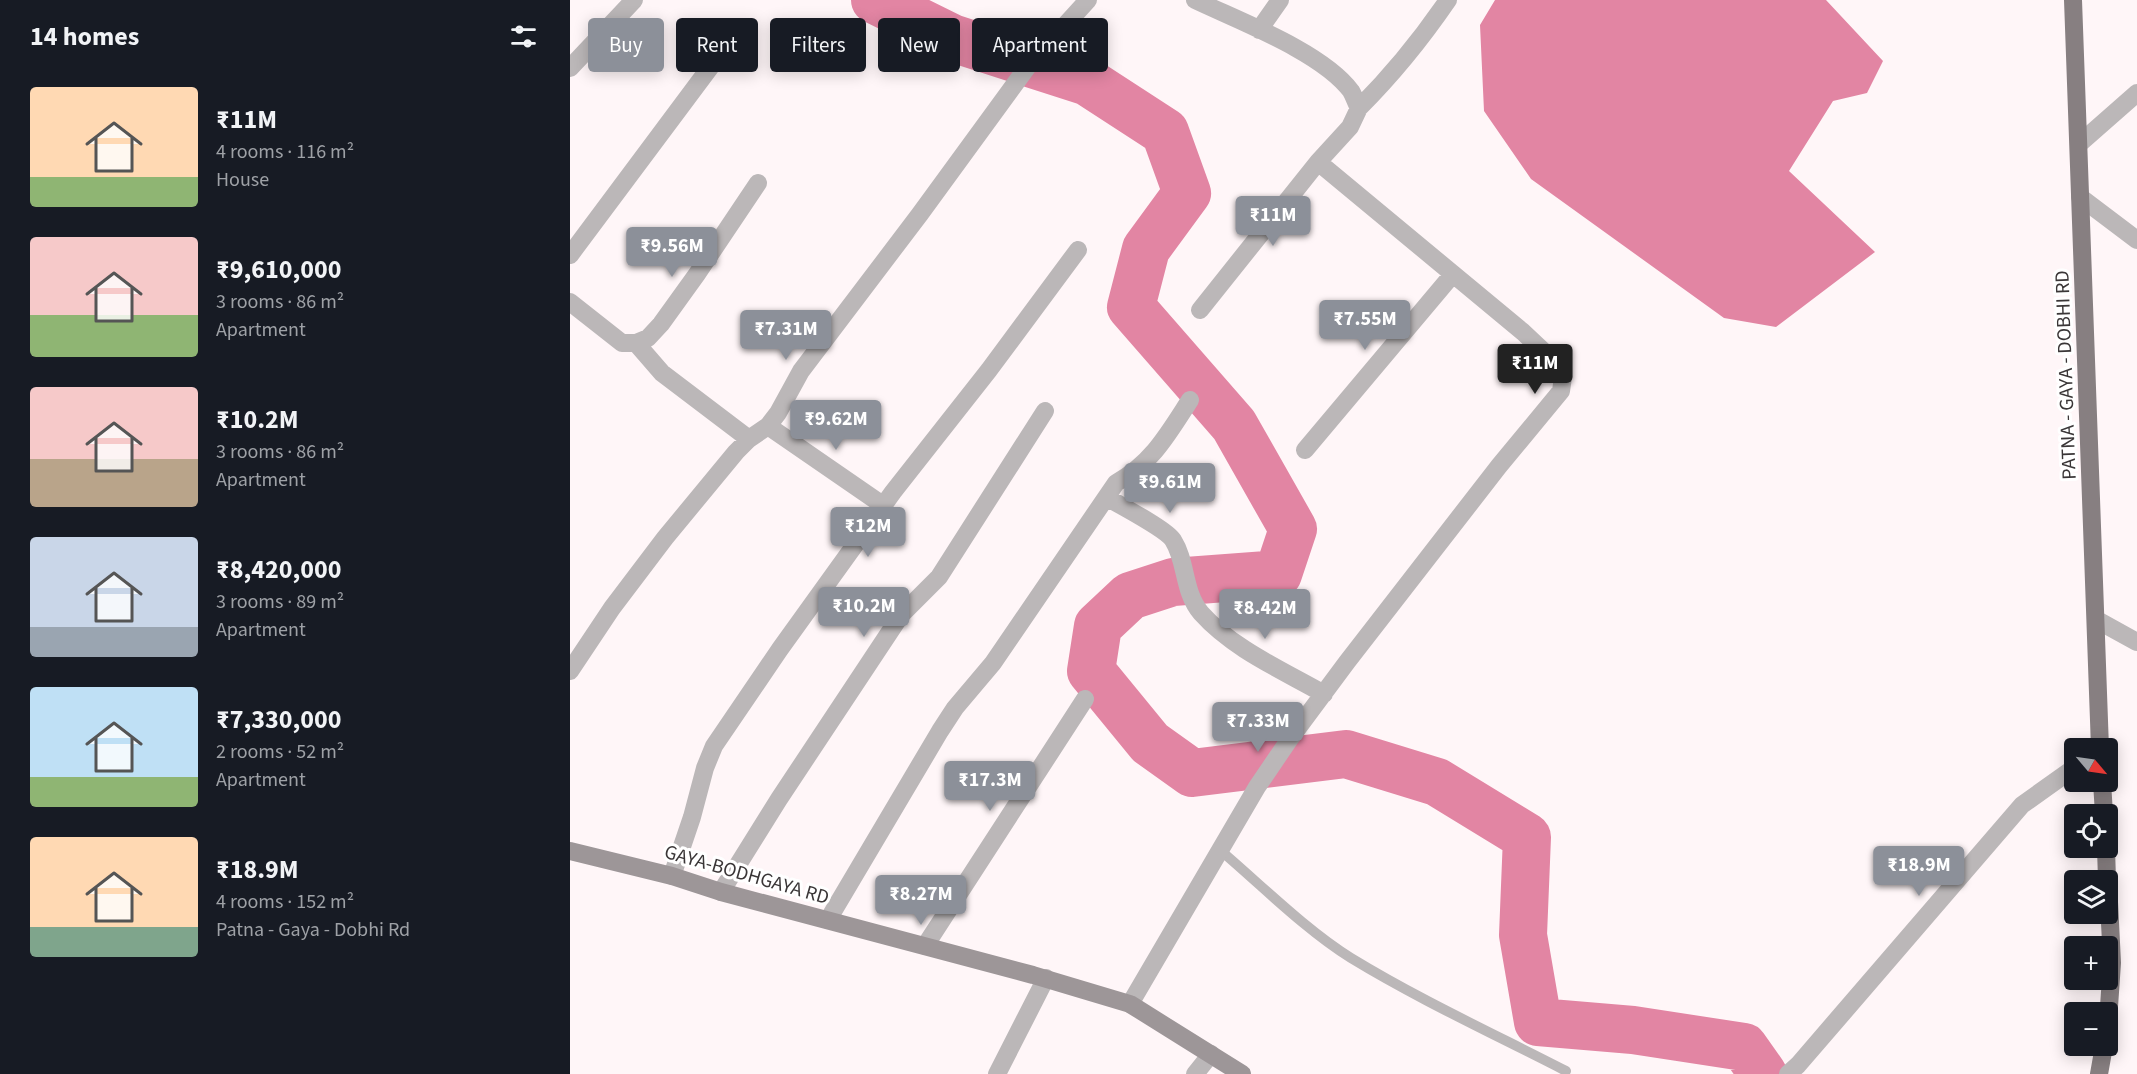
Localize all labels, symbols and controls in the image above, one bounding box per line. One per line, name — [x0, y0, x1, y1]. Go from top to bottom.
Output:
text: 14 homes — [30, 18, 139, 55]
chip: Buy — [588, 18, 664, 72]
chip: Rent — [676, 18, 758, 72]
chip: Filters — [770, 18, 866, 72]
chip: New — [878, 18, 960, 72]
chip: Apartment — [972, 18, 1108, 72]
icon: filters — [507, 20, 540, 53]
text: ₹11M — [216, 101, 277, 138]
icon: home — [78, 111, 150, 183]
text: 4 rooms · 116 m² — [216, 138, 354, 166]
text: House — [216, 166, 269, 194]
pin: ₹11M — [1237, 196, 1309, 247]
text: ₹11M — [1250, 201, 1296, 229]
pin: ₹9.56M — [623, 227, 721, 278]
text: ₹9.56M — [640, 232, 704, 260]
text: ₹9,610,000 — [216, 251, 341, 288]
icon: home — [78, 261, 150, 333]
street label: PATNA - GAYA - DOBHI RD — [2048, 270, 2084, 480]
text: 3 rooms · 86 m² — [216, 288, 344, 316]
pin: ₹7.55M — [1316, 300, 1414, 351]
text: ₹7.55M — [1333, 305, 1397, 333]
pin: ₹7.31M — [737, 310, 835, 361]
text: ₹7.31M — [754, 315, 818, 343]
text: Apartment — [216, 316, 306, 344]
pin: ₹11M — [1499, 344, 1571, 395]
text: ₹11M — [1512, 349, 1558, 377]
pin: ₹9.62M — [787, 400, 885, 451]
text: ₹10.2M — [216, 401, 299, 438]
text: ₹9.62M — [804, 405, 868, 433]
icon: home — [78, 411, 150, 483]
text: 3 rooms · 86 m² — [216, 438, 344, 466]
pin: ₹9.61M — [1121, 463, 1219, 514]
text: Apartment — [216, 466, 306, 494]
text: ₹9.61M — [1138, 468, 1202, 496]
pin: ₹12M — [832, 507, 904, 558]
text: ₹12M — [845, 512, 891, 540]
text: ₹8,420,000 — [216, 551, 341, 588]
icon: home — [78, 561, 150, 633]
pin: ₹10.2M — [815, 587, 913, 638]
text: 3 rooms · 89 m² — [216, 588, 344, 616]
pin: ₹8.42M — [1216, 589, 1314, 640]
text: ₹10.2M — [832, 592, 896, 620]
text: ₹8.42M — [1233, 594, 1297, 622]
text: Apartment — [216, 616, 306, 644]
text: ₹7,330,000 — [216, 701, 341, 738]
pin: ₹7.33M — [1209, 702, 1307, 753]
text: ₹7.33M — [1226, 707, 1290, 735]
icon: home — [78, 711, 150, 783]
text: 2 rooms · 52 m² — [216, 738, 344, 766]
north arrow — [2064, 738, 2118, 792]
map controls — [2064, 738, 2118, 1056]
pin: ₹17.3M — [941, 761, 1039, 812]
text: Apartment — [216, 766, 306, 794]
text: ₹17.3M — [958, 766, 1022, 794]
button: locate — [2064, 804, 2118, 858]
street label: GAYA-BODHGAYA RD — [661, 838, 832, 912]
pin: ₹18.9M — [1870, 846, 1968, 897]
text: ₹18.9M — [216, 851, 299, 888]
text: ₹18.9M — [1887, 851, 1951, 879]
icon: home — [78, 861, 150, 933]
button: layers — [2064, 870, 2118, 924]
pin: ₹8.27M — [872, 875, 970, 926]
text: ₹8.27M — [889, 880, 953, 908]
text: 4 rooms · 152 m² — [216, 888, 354, 916]
text: Patna - Gaya - Dobhi Rd — [216, 916, 410, 944]
button: + — [2064, 936, 2118, 990]
button: − — [2064, 1002, 2118, 1056]

